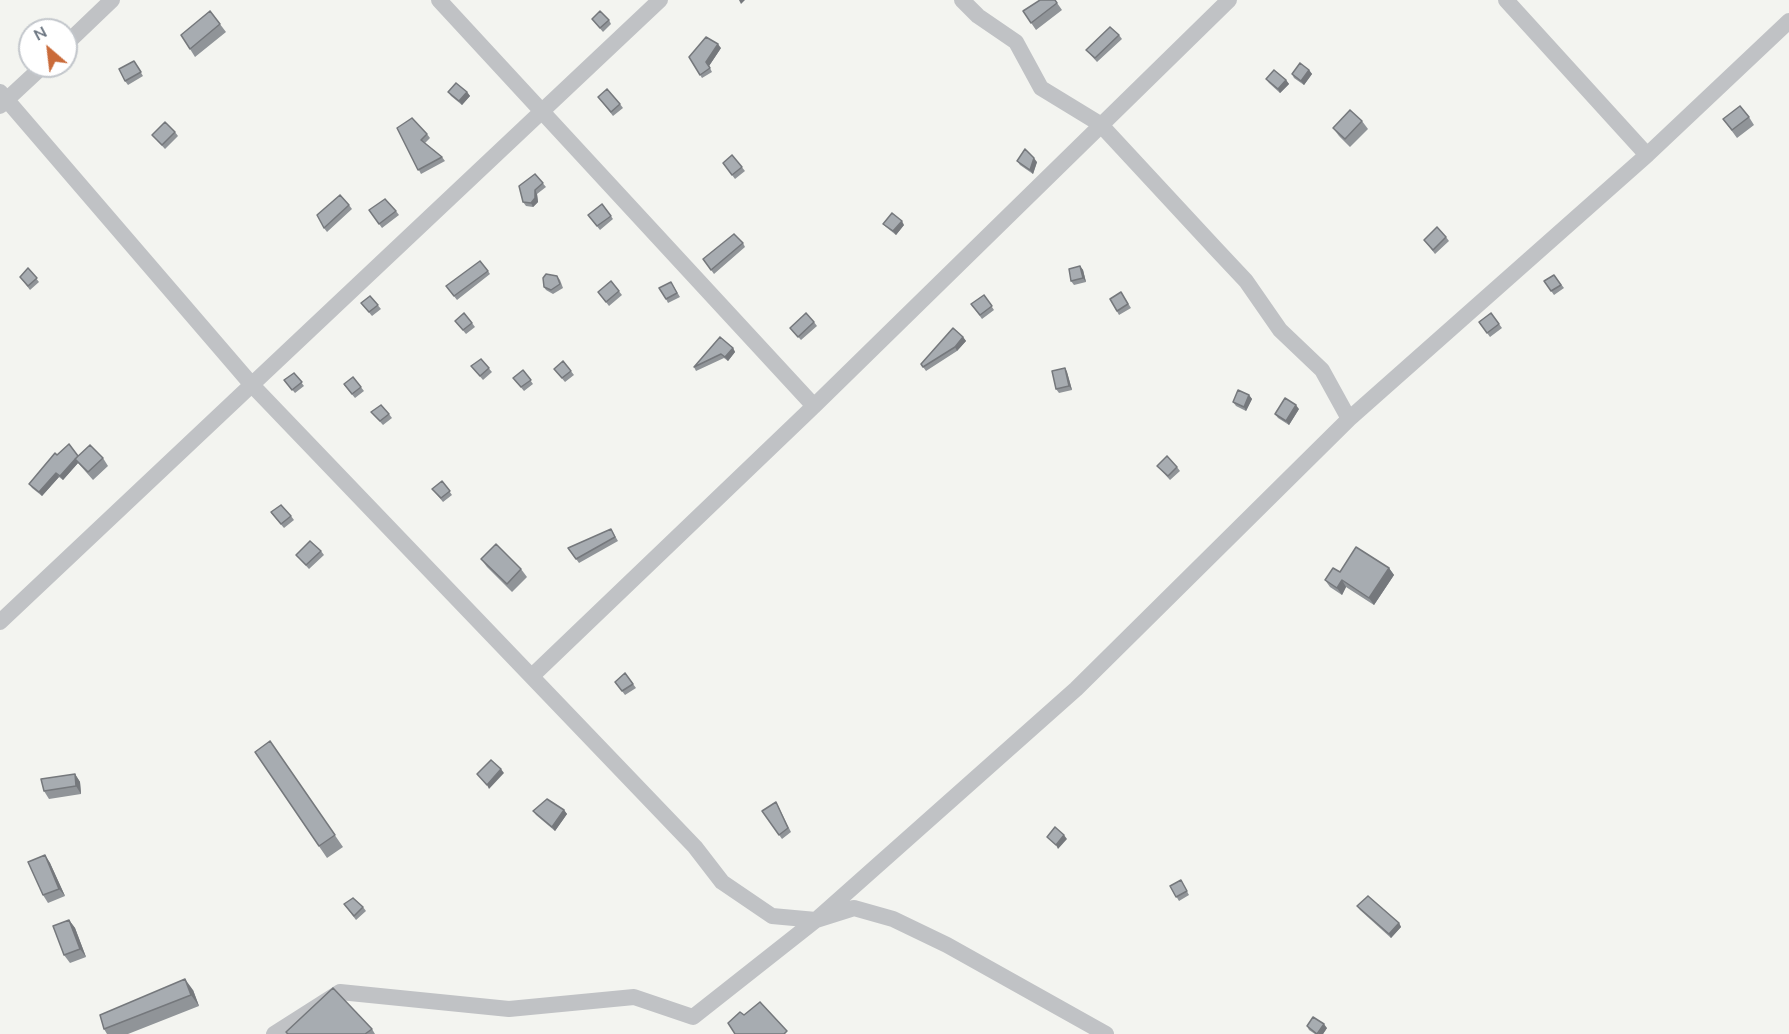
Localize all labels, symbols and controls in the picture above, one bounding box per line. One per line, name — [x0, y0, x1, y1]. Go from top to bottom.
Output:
north arrow — [18, 18, 78, 78]
text: N — [30, 21, 51, 46]

